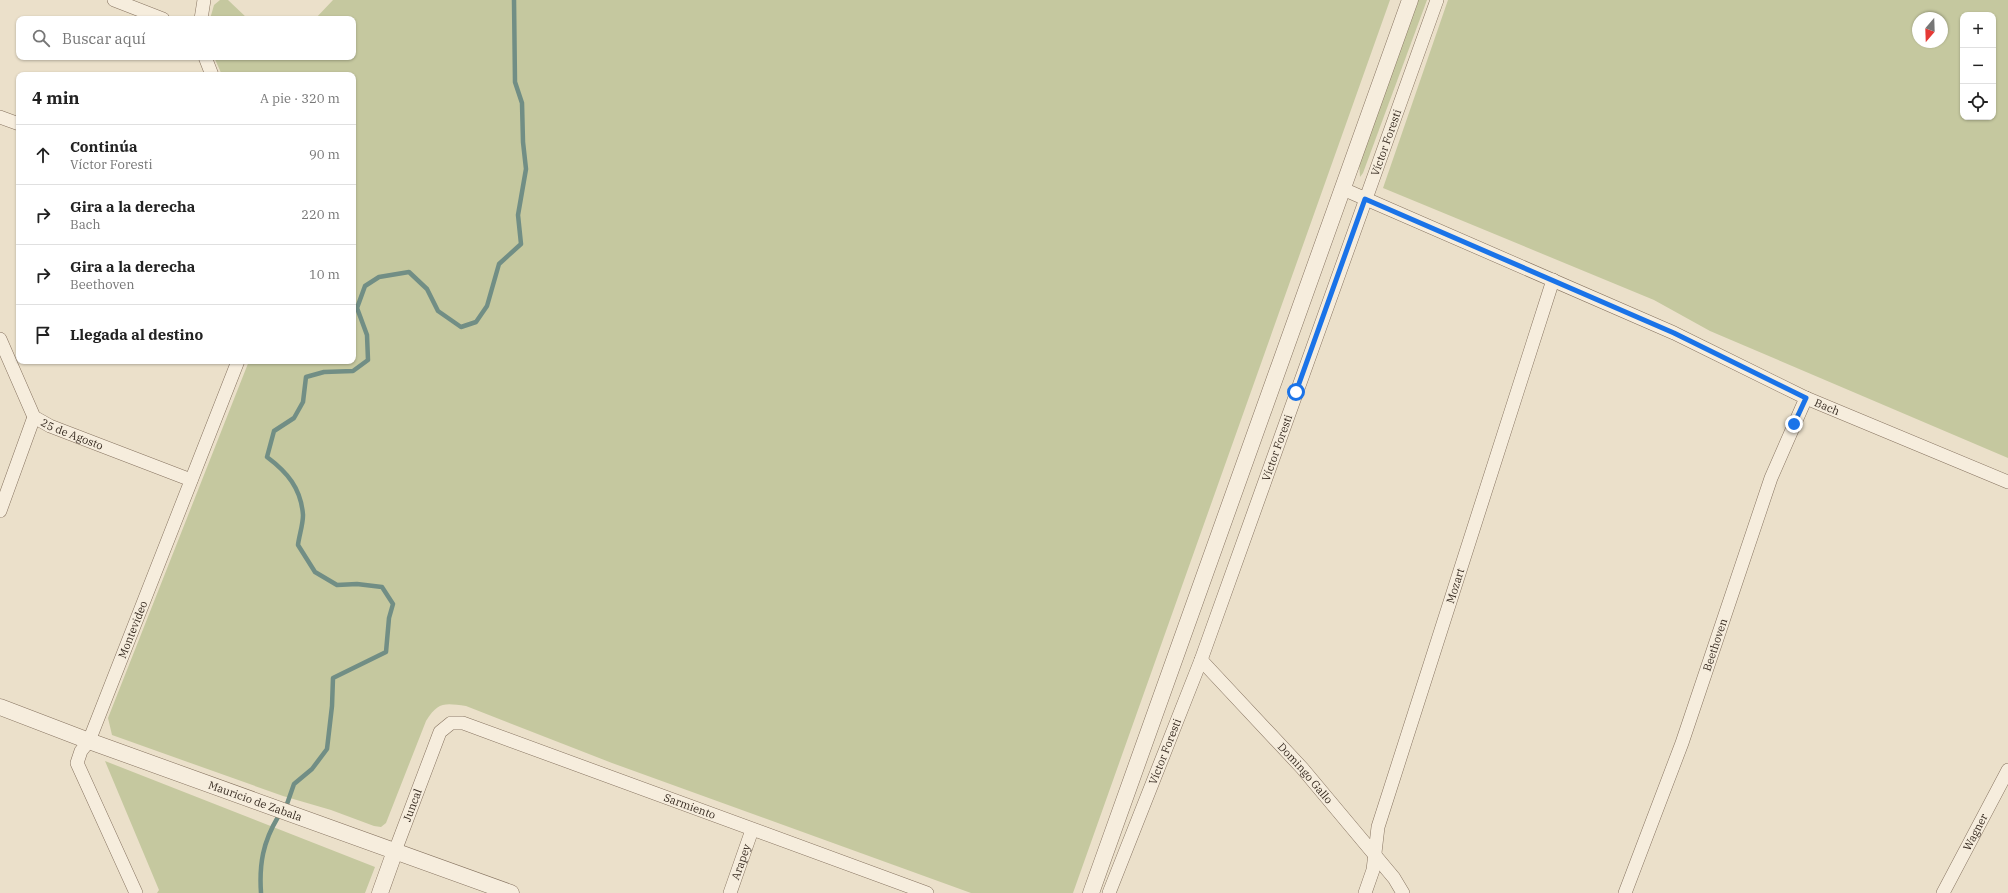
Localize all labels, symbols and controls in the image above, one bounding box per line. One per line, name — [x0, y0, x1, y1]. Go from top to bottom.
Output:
north arrow — [1912, 12, 1948, 48]
map controls — [1960, 12, 1996, 120]
button: + — [1960, 12, 1996, 48]
search box — [16, 16, 356, 60]
icon: search — [30, 27, 52, 49]
text: Buscar aquí — [62, 29, 146, 48]
button: − — [1960, 48, 1996, 84]
button: locate — [1960, 84, 1996, 120]
text: 4 min — [32, 87, 80, 109]
text: A pie · 320 m — [260, 90, 340, 107]
street label: Víctor Foresti — [1368, 107, 1405, 178]
text: Continúa — [70, 137, 137, 156]
icon: ahead — [32, 144, 54, 166]
text: 90 m — [309, 146, 340, 163]
text: Víctor Foresti — [70, 156, 153, 173]
text: Gira a la derecha — [70, 197, 195, 216]
icon: right — [32, 204, 54, 226]
text: 220 m — [301, 206, 340, 223]
text: Bach — [70, 216, 101, 233]
text: Gira a la derecha — [70, 257, 195, 276]
icon: right — [32, 264, 54, 286]
text: 10 m — [309, 266, 340, 283]
text: Beethoven — [70, 276, 135, 293]
icon: arrive — [32, 324, 54, 346]
text: Llegada al destino — [70, 325, 203, 344]
route start — [1287, 383, 1305, 401]
street label: Bach — [1812, 395, 1842, 418]
street label: Víctor Foresti — [1259, 412, 1295, 483]
street label: 25 de Agosto — [38, 415, 105, 453]
route end — [1785, 415, 1803, 433]
street label: Mozart — [1443, 566, 1467, 605]
street label: Montevideo — [115, 599, 150, 660]
street label: Beethoven — [1700, 617, 1730, 673]
street label: Víctor Foresti — [1145, 716, 1184, 787]
street label: Domingo Gallo — [1275, 740, 1336, 807]
street label: Mauricio de Zabala — [206, 778, 304, 824]
street label: Juncal — [400, 787, 425, 823]
street label: Sarmiento — [662, 790, 718, 822]
street label: Wagner — [1960, 811, 1991, 853]
street label: Arapey — [728, 842, 754, 882]

